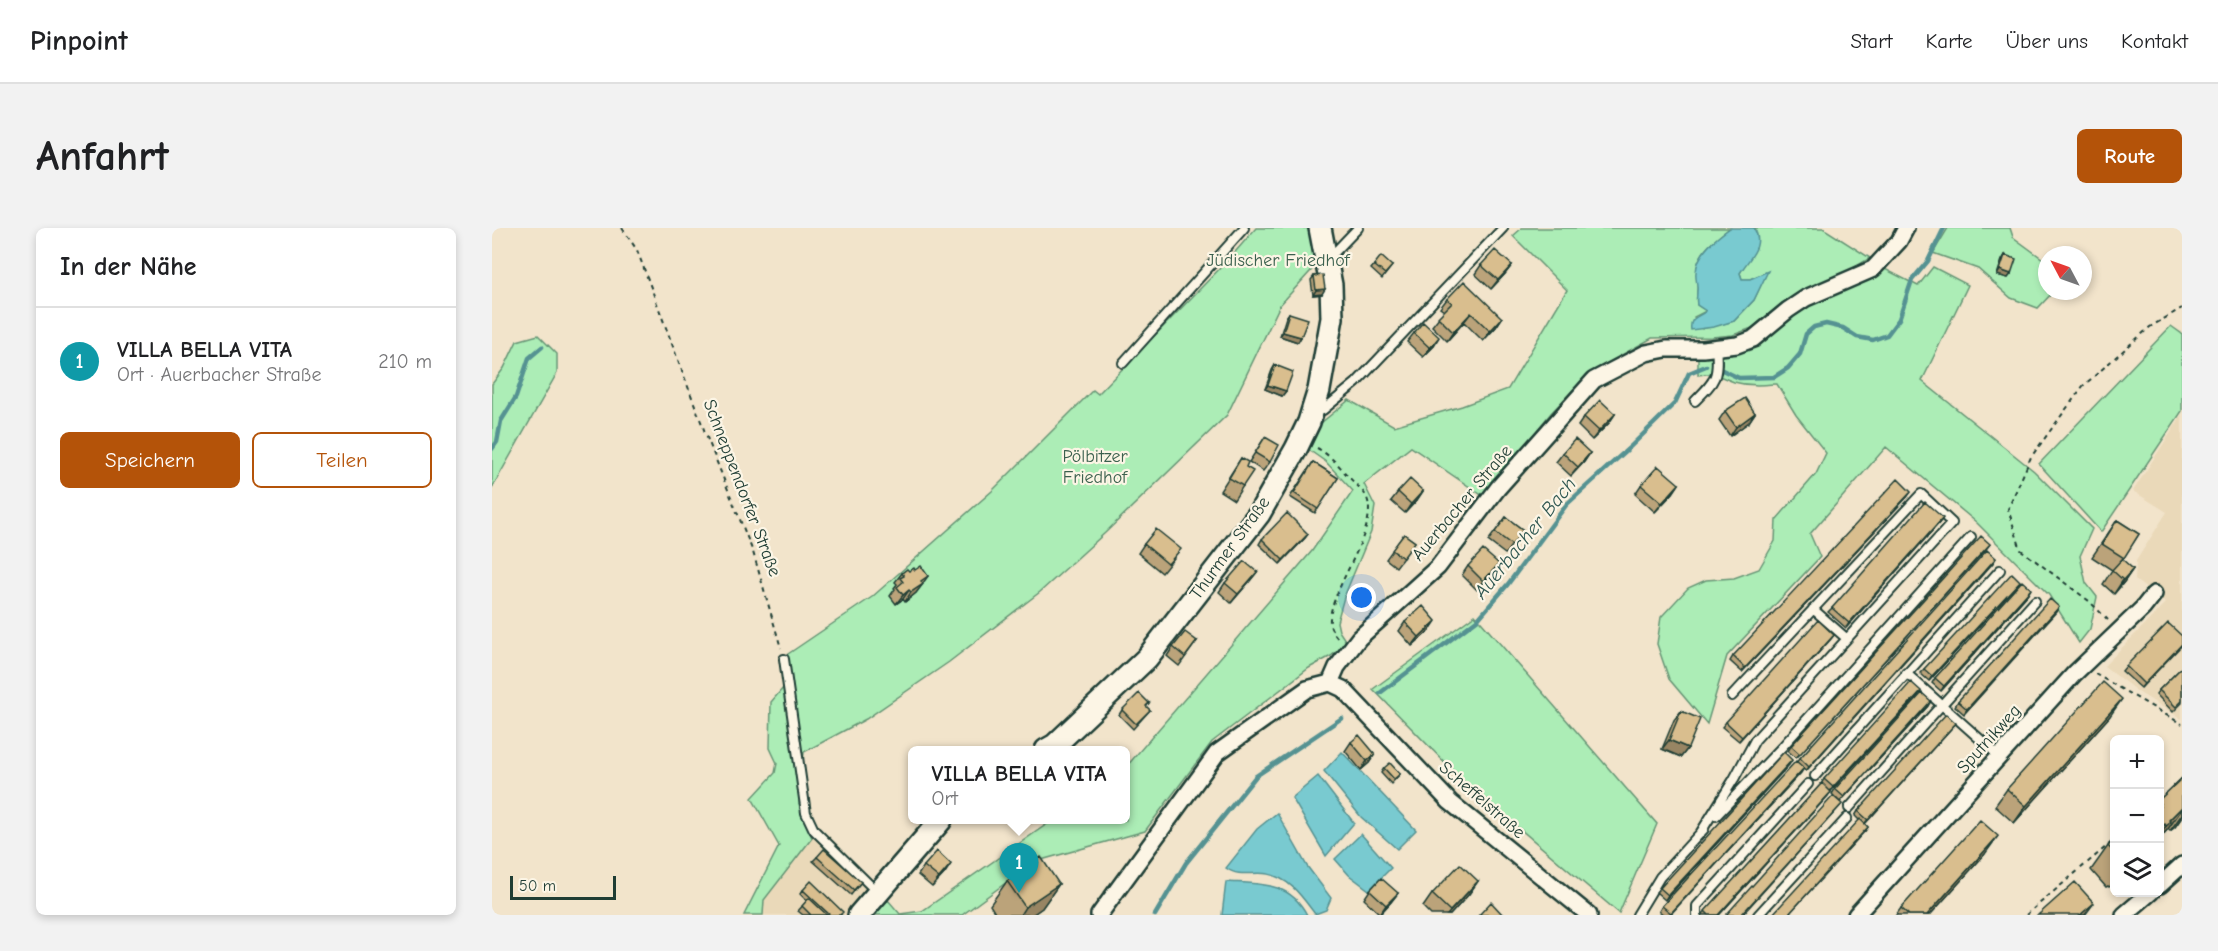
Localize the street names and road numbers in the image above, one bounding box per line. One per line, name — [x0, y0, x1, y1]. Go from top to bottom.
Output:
street label: Schneppendorfer Straße — [698, 396, 786, 580]
street label: Auerbacher Straße — [1407, 441, 1517, 565]
street label: Thurmer Straße — [1186, 492, 1274, 604]
street label: Sputnikweg — [1953, 700, 2025, 778]
street label: Scheffelstraße — [1435, 757, 1529, 843]

